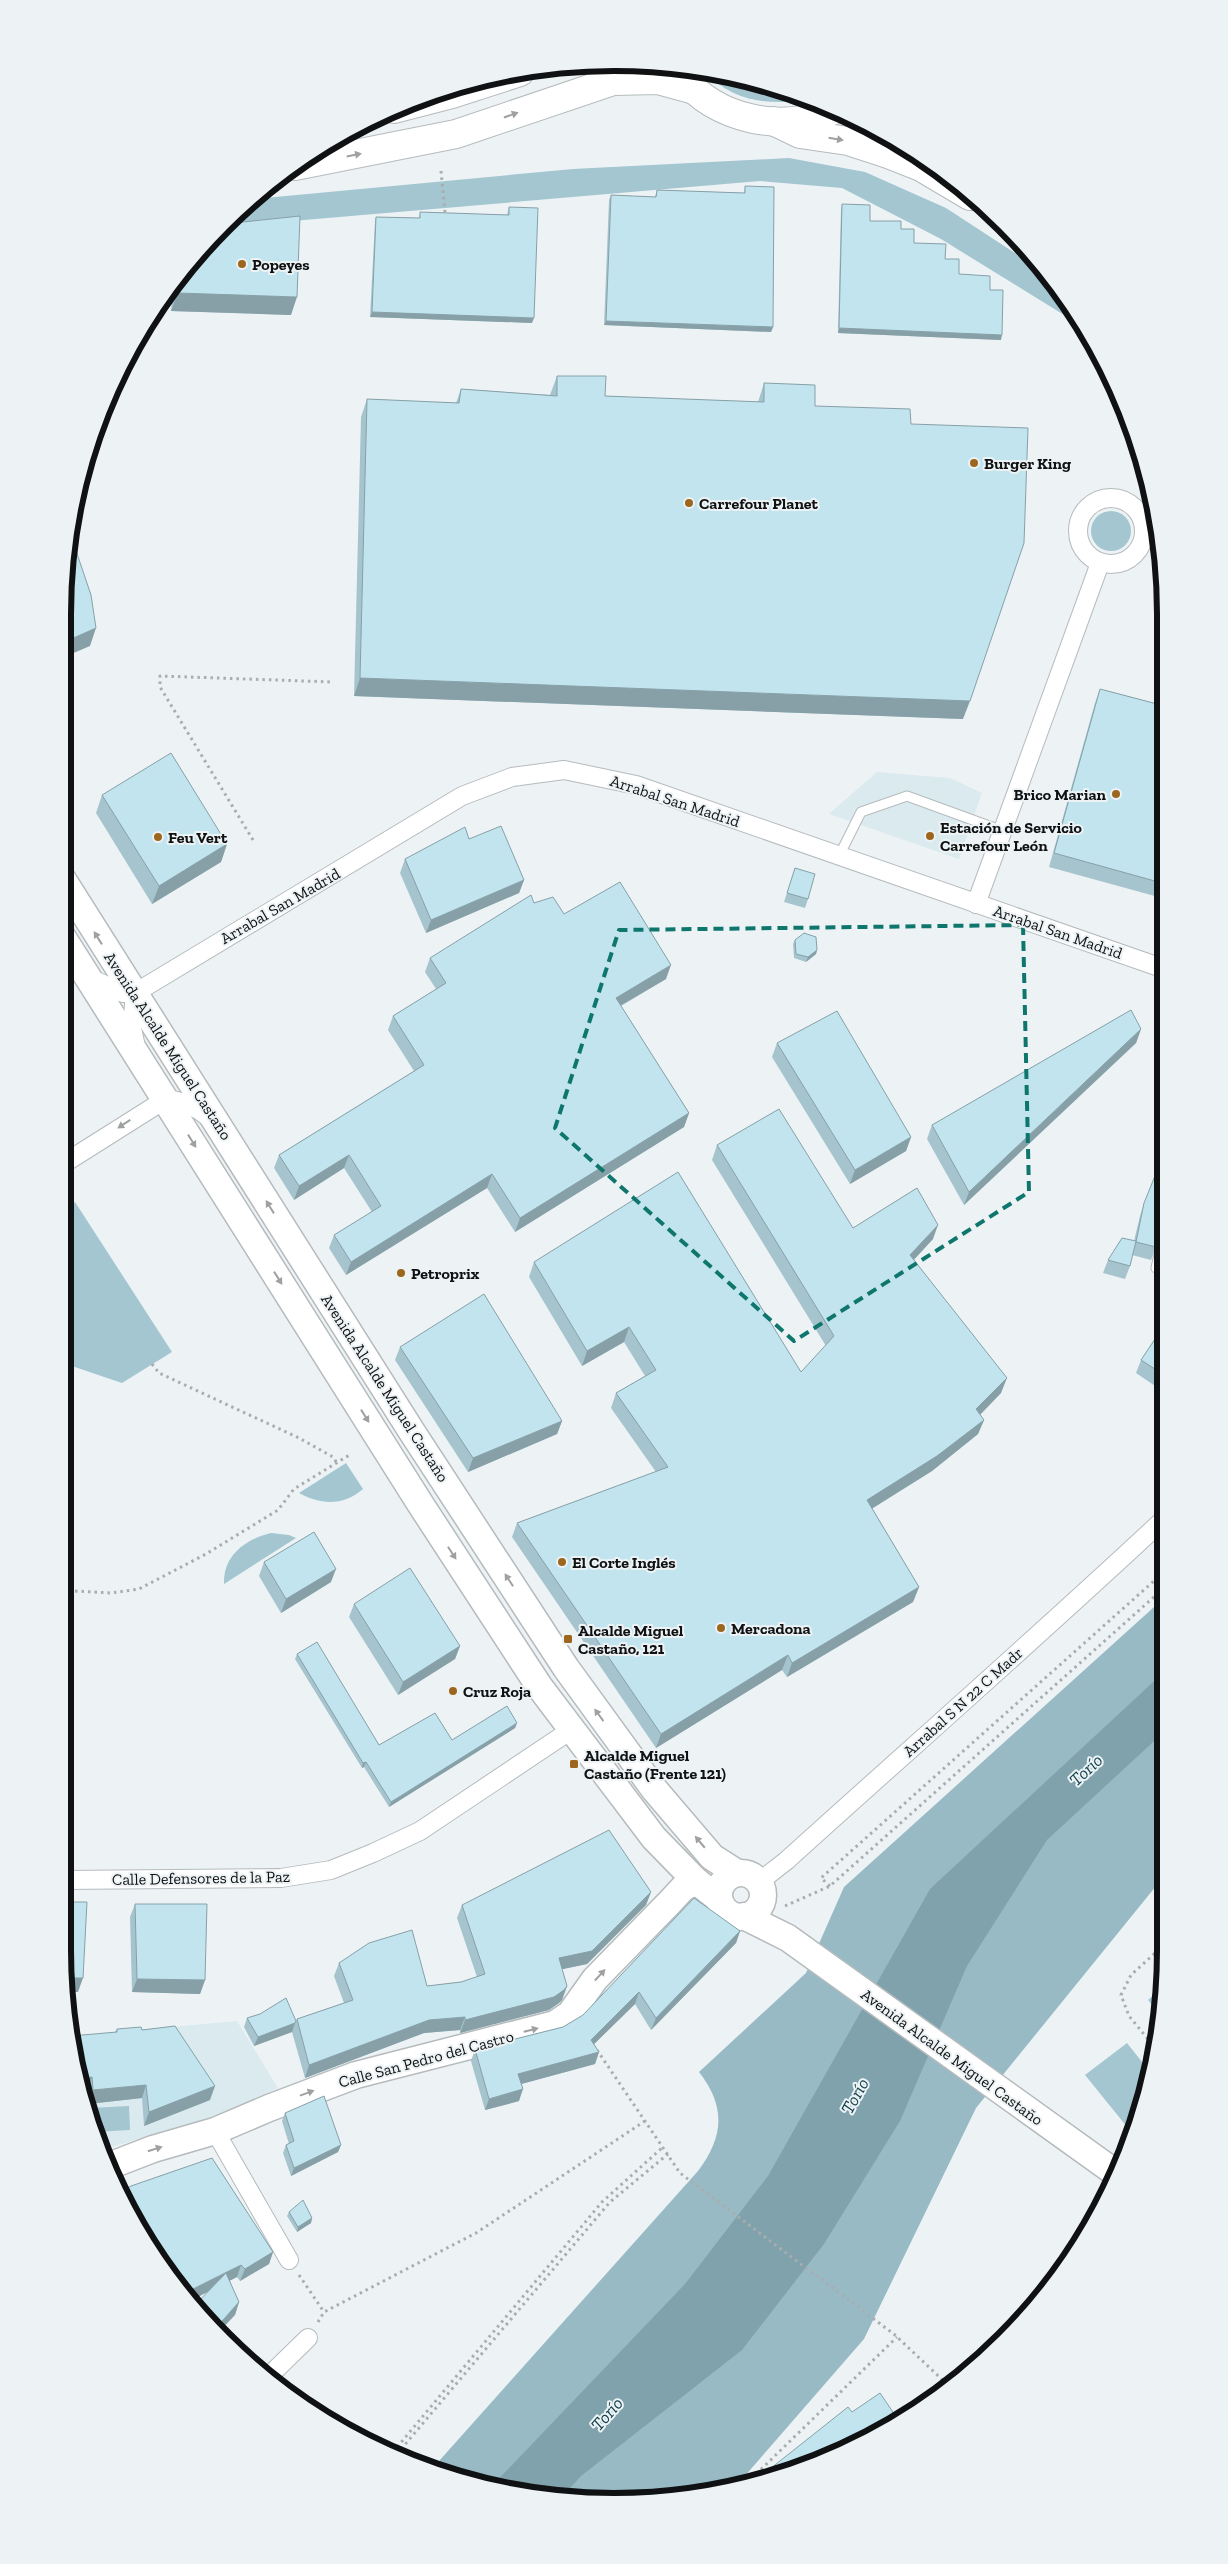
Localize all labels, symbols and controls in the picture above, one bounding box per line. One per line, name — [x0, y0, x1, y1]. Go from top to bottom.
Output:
one-way arrow — [503, 111, 518, 119]
one-way arrow — [828, 136, 844, 144]
one-way arrow — [346, 151, 361, 159]
place label: Popeyes — [252, 255, 310, 274]
marker: Popeyes — [236, 258, 248, 270]
place label: Burger King — [984, 454, 1071, 473]
marker: Burger King — [968, 457, 980, 469]
place label: Carrefour Planet — [699, 494, 819, 513]
marker: Carrefour Planet — [683, 497, 695, 509]
street label: Arrabal San Madrid — [608, 771, 742, 831]
place label: Brico Marian — [1014, 785, 1107, 804]
marker: Brico Marian — [1110, 788, 1122, 800]
place label: Estación de Servicio Carrefour León — [940, 818, 1083, 855]
place label: Feu Vert — [168, 828, 228, 847]
marker: Estación de Servicio Carrefour León — [924, 830, 936, 842]
marker: Feu Vert — [152, 831, 164, 843]
street label: Arrabal San Madrid — [217, 864, 343, 948]
street label: Arrabal San Madrid — [991, 901, 1125, 963]
one-way arrow — [94, 931, 103, 944]
street label: Avenida Alcalde Miguel Castaño — [100, 949, 236, 1143]
one-way arrow — [118, 1120, 131, 1129]
one-way arrow — [187, 1134, 197, 1147]
one-way arrow — [265, 1201, 275, 1214]
place label: Petroprix — [411, 1264, 480, 1283]
marker: Petroprix — [395, 1267, 407, 1279]
one-way arrow — [274, 1272, 283, 1285]
street label: Avenida Alcalde Miguel Castaño — [317, 1291, 453, 1485]
one-way arrow — [360, 1409, 370, 1422]
one-way arrow — [448, 1546, 457, 1559]
place label: El Corte Inglés — [572, 1553, 676, 1572]
marker: El Corte Inglés — [556, 1556, 568, 1568]
one-way arrow — [504, 1573, 514, 1586]
place label: Mercadona — [731, 1619, 811, 1638]
place label: Alcalde Miguel Castaño, 121 — [578, 1621, 684, 1658]
marker: Mercadona — [715, 1622, 727, 1634]
marker: Alcalde Miguel Castaño, 121 — [562, 1633, 574, 1645]
street label: Arrabal S N 22 C Madr — [899, 1643, 1027, 1761]
place label: Cruz Roja — [463, 1682, 531, 1701]
marker: Cruz Roja — [447, 1685, 459, 1697]
one-way arrow — [594, 1709, 605, 1722]
place label: Alcalde Miguel Castaño (Frente 121) — [584, 1746, 726, 1783]
water label: Torío — [1065, 1749, 1107, 1791]
marker: Alcalde Miguel Castaño (Frente 121) — [568, 1758, 580, 1770]
one-way arrow — [694, 1836, 705, 1849]
street label: Calle Defensores de la Paz — [112, 1867, 290, 1889]
one-way arrow — [594, 1969, 605, 1982]
street label: Avenida Alcalde Miguel Castaño — [857, 1985, 1047, 2129]
street label: Calle San Pedro del Castro — [336, 2026, 516, 2092]
one-way arrow — [523, 2026, 538, 2034]
water label: Torío — [836, 2074, 874, 2118]
one-way arrow — [300, 2089, 315, 2096]
one-way arrow — [148, 2145, 163, 2153]
water label: Torío — [586, 2393, 628, 2435]

